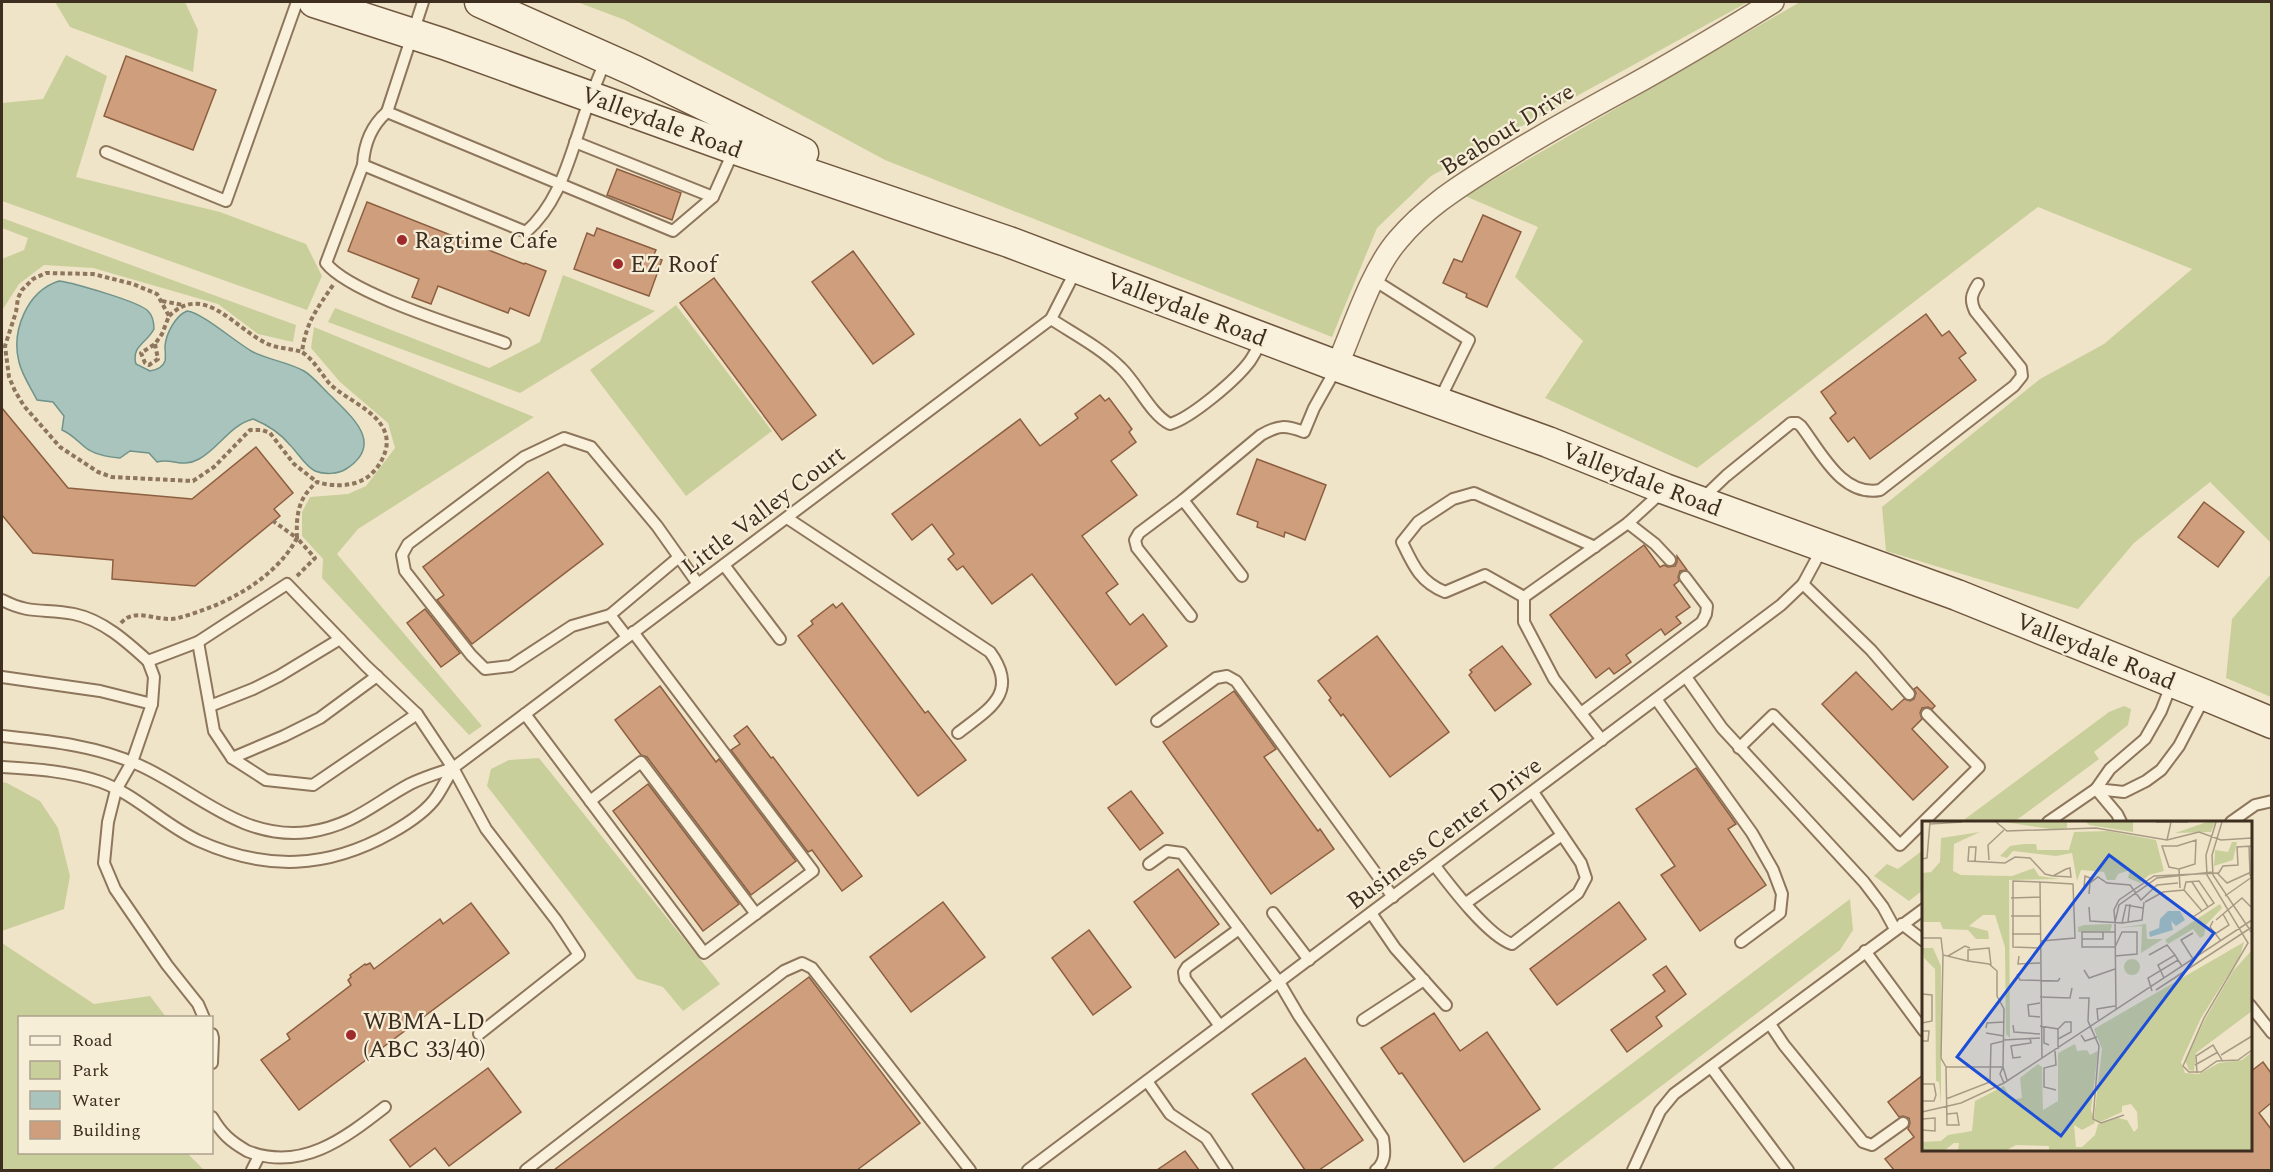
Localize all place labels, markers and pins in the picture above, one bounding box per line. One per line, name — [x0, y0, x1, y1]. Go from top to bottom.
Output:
place label: Ragtime Cafe — [414, 223, 558, 259]
marker: Ragtime Cafe — [395, 233, 409, 247]
place label: EZ Roof — [630, 247, 719, 283]
marker: EZ Roof — [611, 257, 625, 271]
place label: WBMA-LD (ABC 33/40) — [363, 1004, 486, 1068]
marker: WBMA-LD (ABC 33/40) — [344, 1028, 358, 1042]

